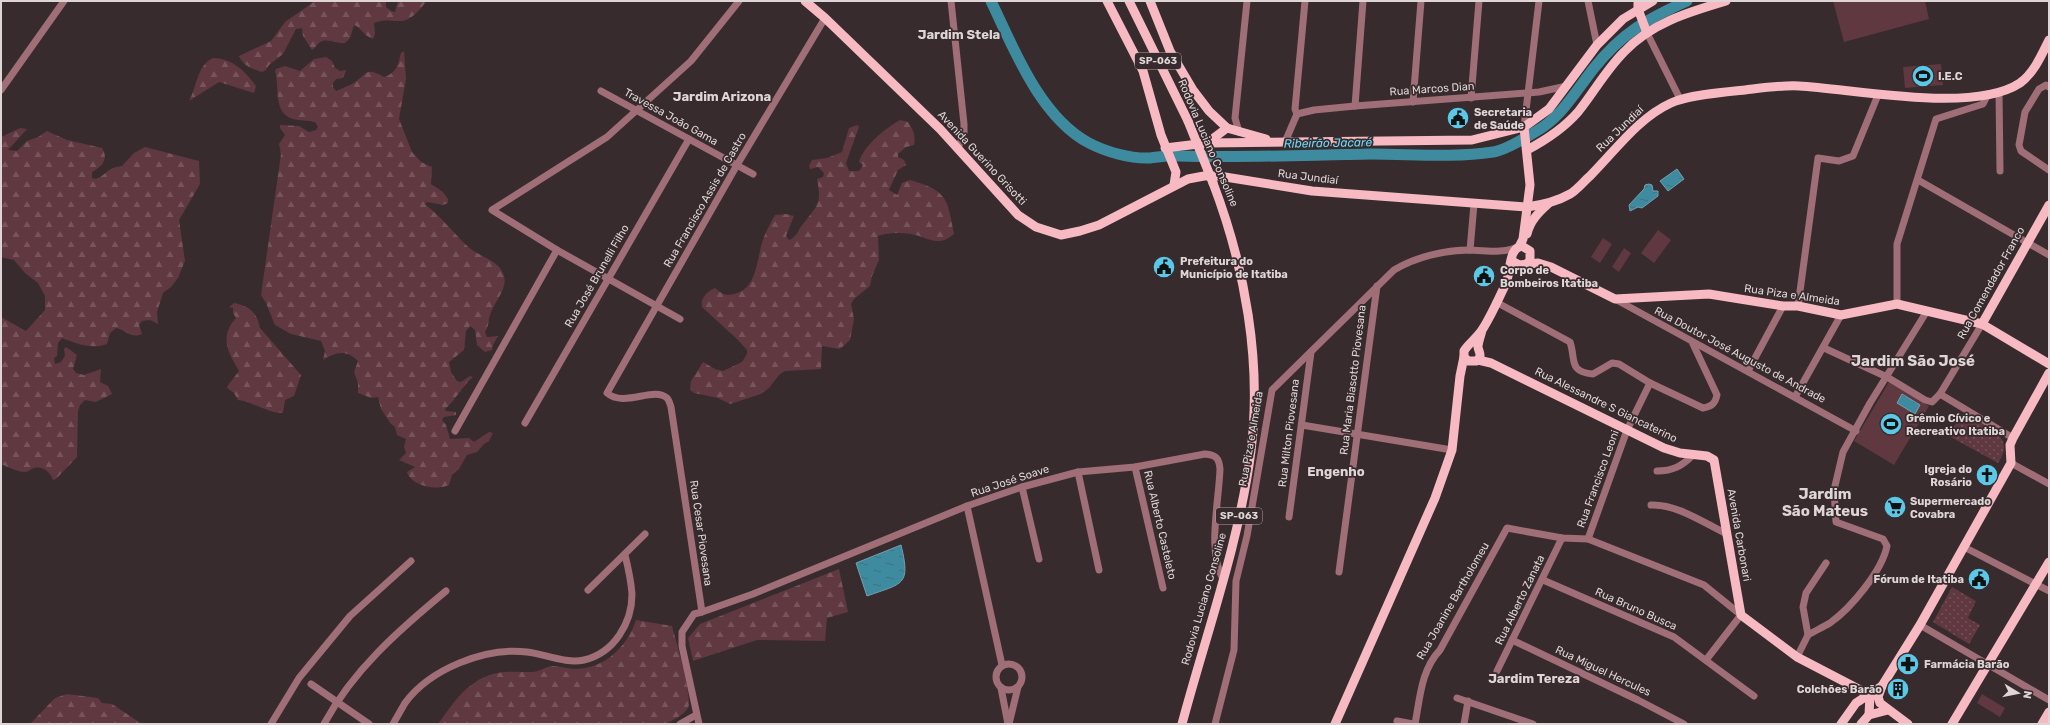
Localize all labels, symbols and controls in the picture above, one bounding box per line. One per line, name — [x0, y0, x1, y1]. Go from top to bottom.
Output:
district label: Jardim Stela — [918, 27, 1000, 42]
road number: SP-063 — [1135, 53, 1181, 69]
sports icon: I.E.C — [1910, 63, 1936, 89]
place label: I.E.C — [1938, 70, 1963, 83]
street label: Rodovia Luciano Consoline — [1175, 77, 1241, 209]
street label: Rua Marcos Dian — [1389, 80, 1475, 98]
street label: Travessa João Gama — [622, 86, 720, 148]
district label: Jardim Arizona — [673, 89, 771, 104]
street label: Rua Jundiaí — [1594, 102, 1647, 155]
public building icon: Secretaria de Saúde — [1445, 105, 1471, 131]
place label: Secretaria de Saúde — [1474, 106, 1532, 132]
street label: Avenida Guerino Grisotti — [935, 108, 1029, 208]
street label: Rua Francisco Assis de Castro — [661, 130, 749, 270]
water label: Ribeirão Jacaré — [1284, 135, 1373, 151]
street label: Rua Jundiaí — [1277, 167, 1340, 187]
street label: Rua José Brunelli Filho — [562, 222, 632, 330]
street label: Rua Comendador Franco — [1955, 225, 2027, 341]
public building icon: Prefeitura do Município de Itatiba — [1151, 254, 1177, 280]
place label: Prefeitura do Município de Itatiba — [1180, 255, 1288, 281]
public building icon: Corpo de Bombeiros Itatiba — [1471, 263, 1497, 289]
place label: Corpo de Bombeiros Itatiba — [1500, 264, 1598, 290]
street label: Rua Piza e Almeida — [1743, 282, 1841, 308]
street label: Rua Maria Biasotto Piovesana — [1337, 304, 1369, 456]
street label: Rua Doutor José Augusto de Andrade — [1652, 304, 1828, 406]
district label: Jardim São José — [1851, 352, 1975, 370]
street label: Rua Alessandre S Giancaterino — [1533, 365, 1679, 445]
street label: Rua Milton Piovesana — [1276, 378, 1302, 488]
street label: Rua Piza e Almeida — [1236, 390, 1266, 488]
sports icon: Grêmio Cívico e Recreativo Itatiba — [1878, 411, 1904, 437]
place label: Grêmio Cívico e Recreativo Itatiba — [1906, 412, 2005, 438]
street label: Rua Francisco Leoni — [1574, 428, 1622, 530]
street label: Rua José Soave — [969, 462, 1051, 500]
church icon: Igreja do Rosário — [1974, 462, 2000, 488]
place label: Igreja do Rosário — [1924, 463, 1972, 489]
district label: Engenho — [1307, 464, 1365, 479]
street label: Rua Alberto Casteleto — [1141, 469, 1179, 581]
street label: Rua Cesar Piovesana — [687, 479, 715, 587]
district label: Jardim São Mateus — [1782, 485, 1868, 520]
street label: Avenida Carbonari — [1724, 488, 1754, 582]
supermarket icon: Supermercado Covabra — [1882, 494, 1908, 520]
place label: Supermercado Covabra — [1910, 495, 1991, 521]
road number: SP-063 — [1216, 508, 1262, 524]
street label: Rodovia Luciano Consoline — [1179, 531, 1229, 667]
street label: Rua Joanine Bartholomeu — [1414, 540, 1492, 662]
street label: Rua Alberto Zanata — [1493, 553, 1547, 647]
public building icon: Fórum de Itatiba — [1966, 566, 1992, 592]
place label: Fórum de Itatiba — [1873, 573, 1964, 586]
street label: Rua Bruno Busca — [1593, 585, 1679, 633]
street label: Rua Miguel Hercules — [1553, 643, 1653, 699]
pharmacy icon: Farmácia Barão — [1895, 651, 1921, 677]
place label: Farmácia Barão — [1924, 658, 2010, 671]
district label: Jardim Tereza — [1488, 671, 1580, 686]
north arrow — [1998, 673, 2038, 713]
building icon: Colchões Barão — [1885, 676, 1911, 702]
place label: Colchões Barão — [1797, 683, 1882, 696]
text: N — [2020, 690, 2034, 700]

